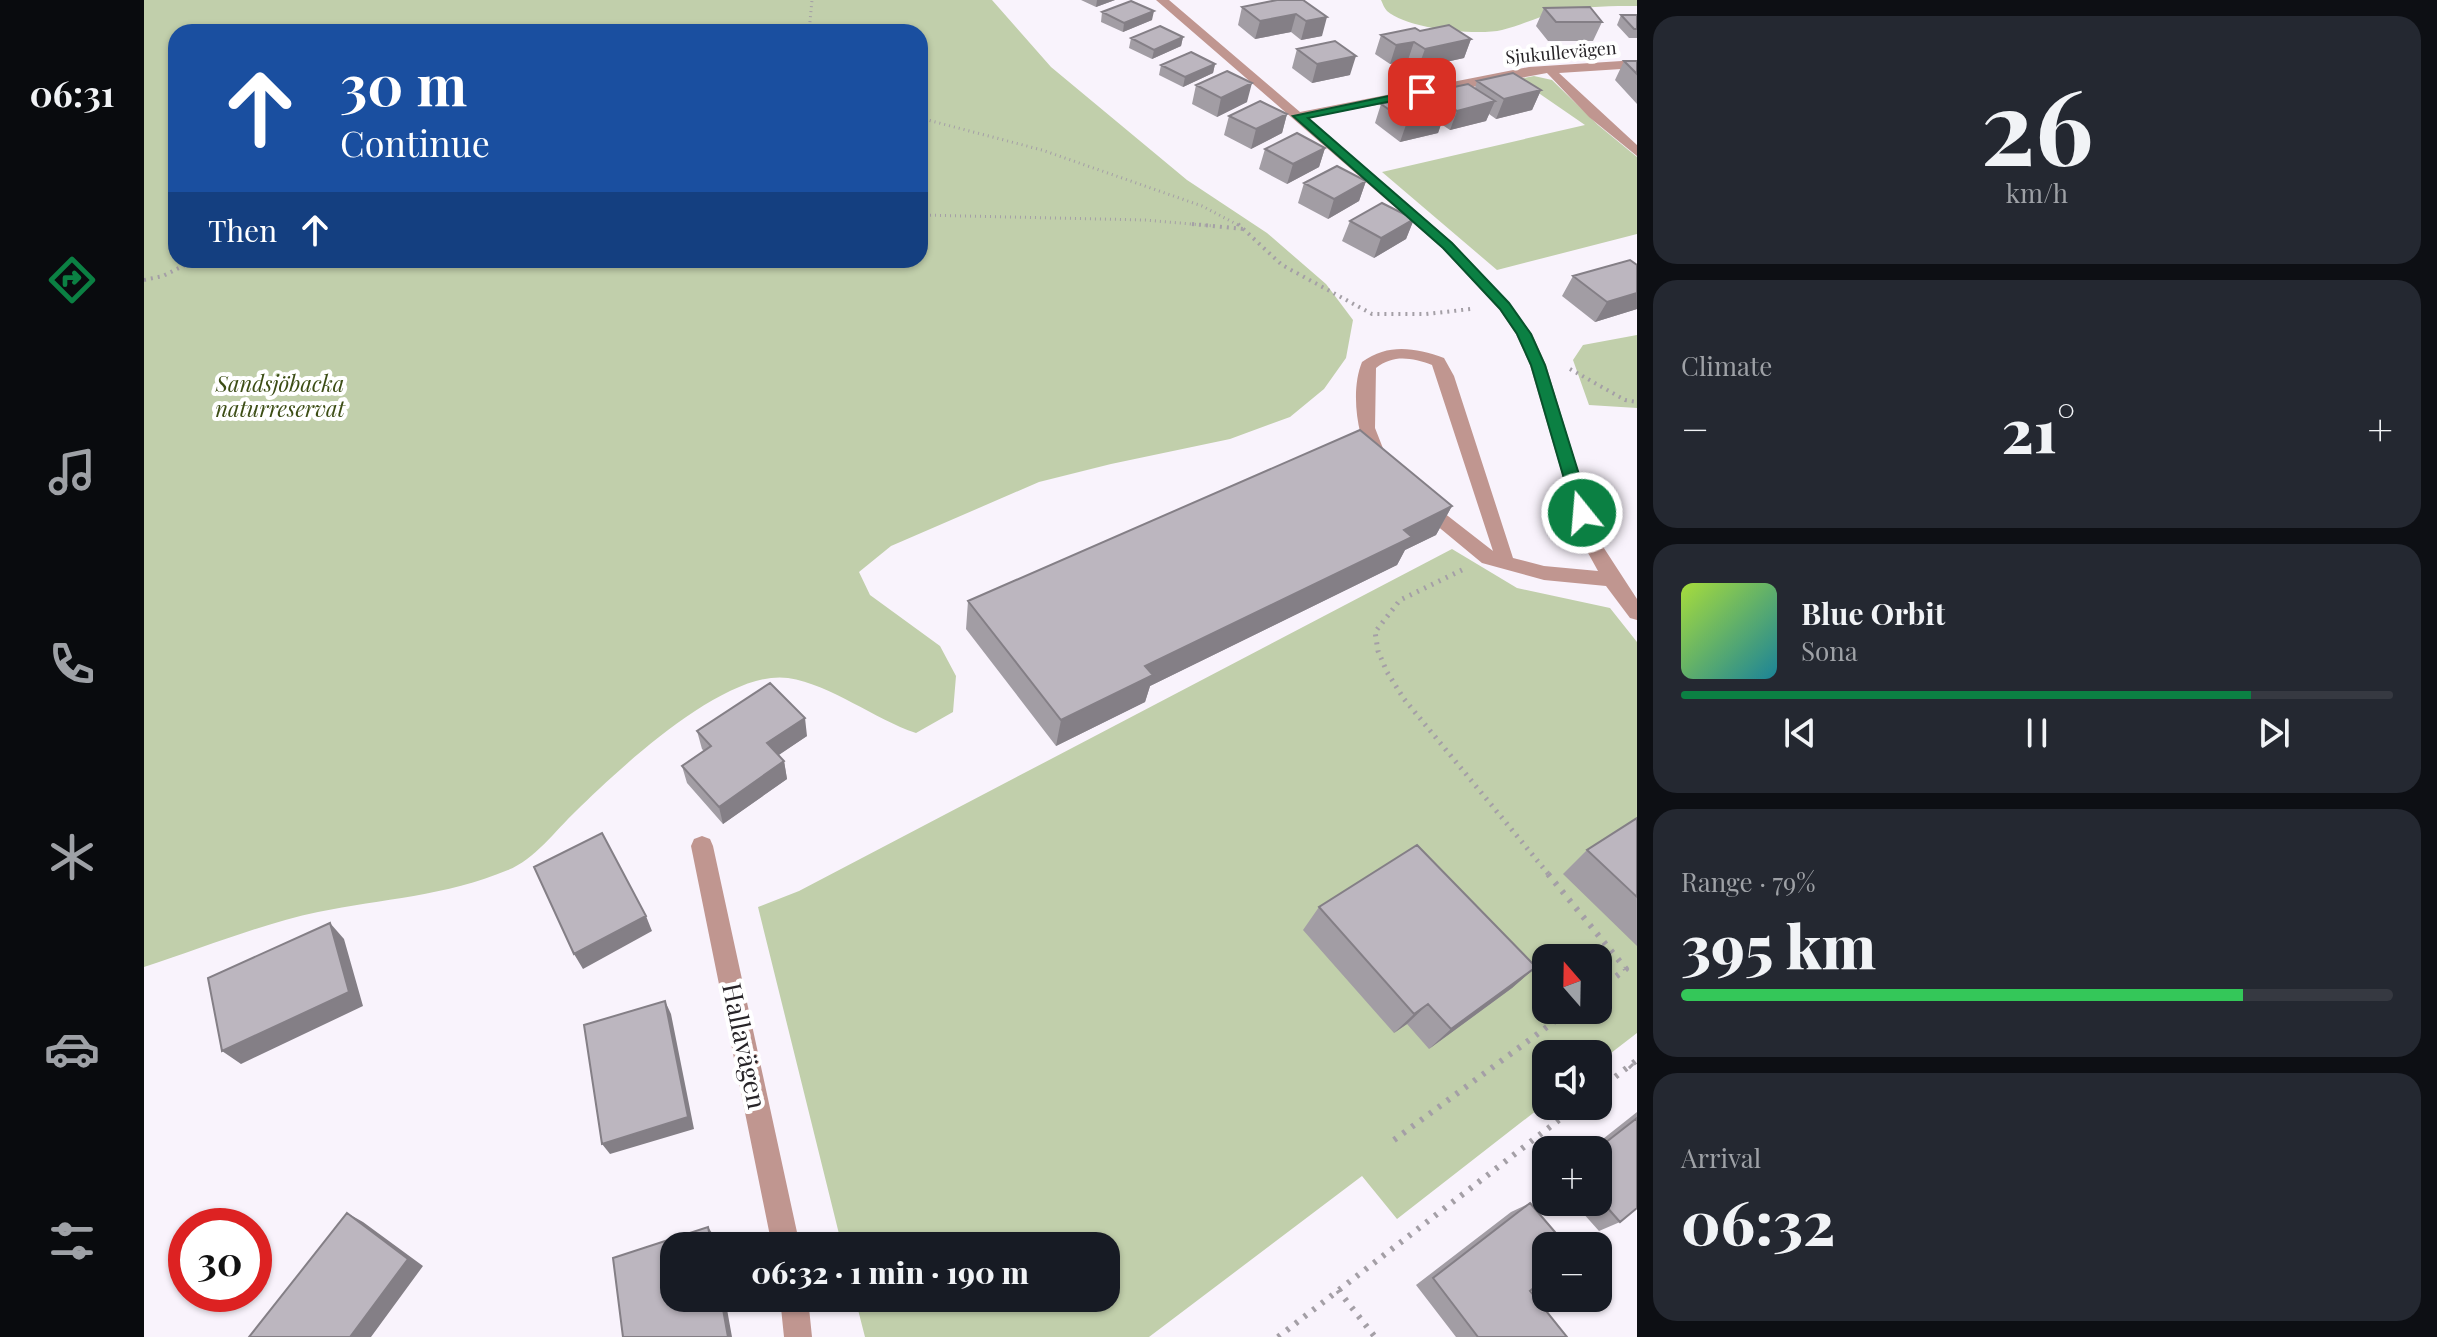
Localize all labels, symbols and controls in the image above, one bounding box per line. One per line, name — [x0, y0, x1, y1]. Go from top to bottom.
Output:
street label: Sjukullevägen — [1504, 35, 1618, 69]
text: 30 m — [340, 46, 467, 121]
text: 26 — [1981, 53, 2093, 192]
icon: ahead — [208, 56, 312, 160]
pin — [1388, 58, 1456, 126]
text: 06:31 — [29, 68, 115, 116]
icon: arrive — [1400, 70, 1444, 114]
text: Continue — [340, 118, 490, 166]
text: km/h — [2006, 175, 2068, 210]
icon: ahead — [293, 208, 337, 252]
text: Then — [208, 210, 277, 250]
icon: directions — [44, 252, 100, 308]
text: Climate — [1681, 348, 1772, 383]
park label: Sandsjöbacka naturreservat — [215, 368, 346, 423]
text: 21° — [2002, 388, 2075, 468]
text: − — [1681, 398, 1709, 457]
text: + — [2367, 398, 2393, 457]
icon: music — [44, 444, 100, 500]
position arrow — [1540, 471, 1624, 555]
text: Blue Orbit — [1801, 593, 1945, 633]
text: Sona — [1801, 633, 1858, 668]
icon: phone — [44, 636, 100, 692]
icon: previous — [1778, 711, 1822, 755]
icon: pause — [2015, 711, 2059, 755]
icon: next — [2252, 711, 2296, 755]
icon: climate — [44, 829, 100, 885]
text: Range · 79% — [1681, 864, 1816, 899]
text: 395 km — [1681, 904, 1876, 984]
north arrow — [1532, 944, 1612, 1024]
map controls — [1532, 944, 1612, 1312]
street label: Hallavägen — [715, 980, 776, 1112]
icon: car — [44, 1021, 100, 1077]
button: sound — [1532, 1040, 1612, 1120]
button: + — [1532, 1136, 1612, 1216]
text: Arrival — [1681, 1140, 1761, 1175]
text: 06:32 — [1681, 1180, 1835, 1260]
speed limit sign: 30 — [168, 1208, 272, 1312]
icon: filters — [44, 1213, 100, 1269]
button: − — [1532, 1232, 1612, 1312]
text: 06:32 · 1 min · 190 m — [751, 1252, 1029, 1292]

